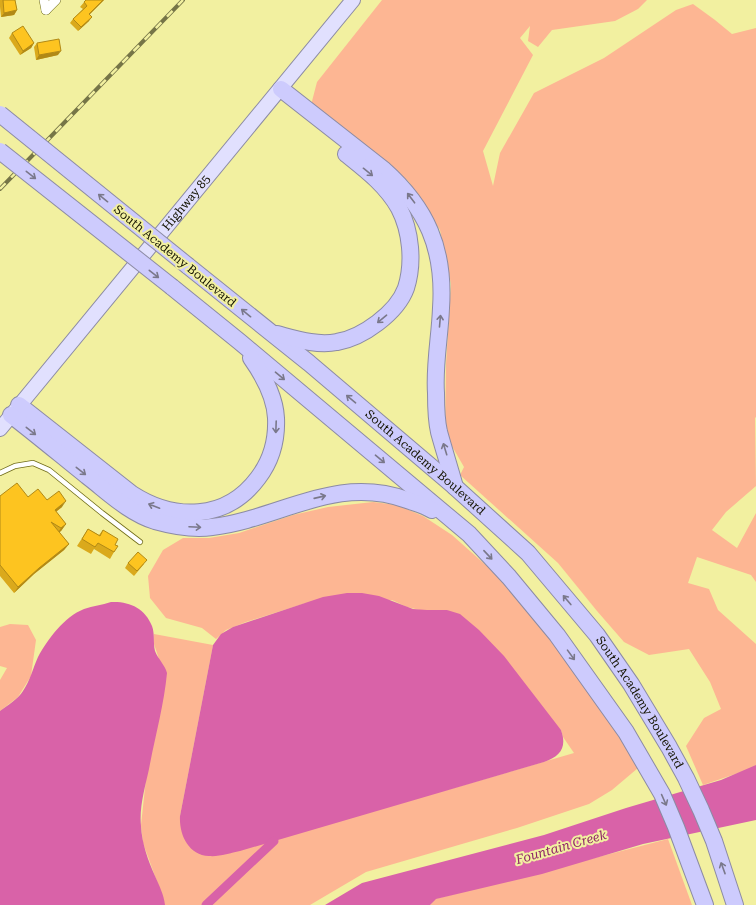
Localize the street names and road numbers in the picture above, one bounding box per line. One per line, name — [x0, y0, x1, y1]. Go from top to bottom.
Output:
street label: Highway 85 — [159, 172, 213, 233]
street label: South Academy Boulevard — [111, 202, 239, 310]
street label: South Academy Boulevard — [363, 407, 488, 518]
street label: South Academy Boulevard — [593, 634, 686, 771]

